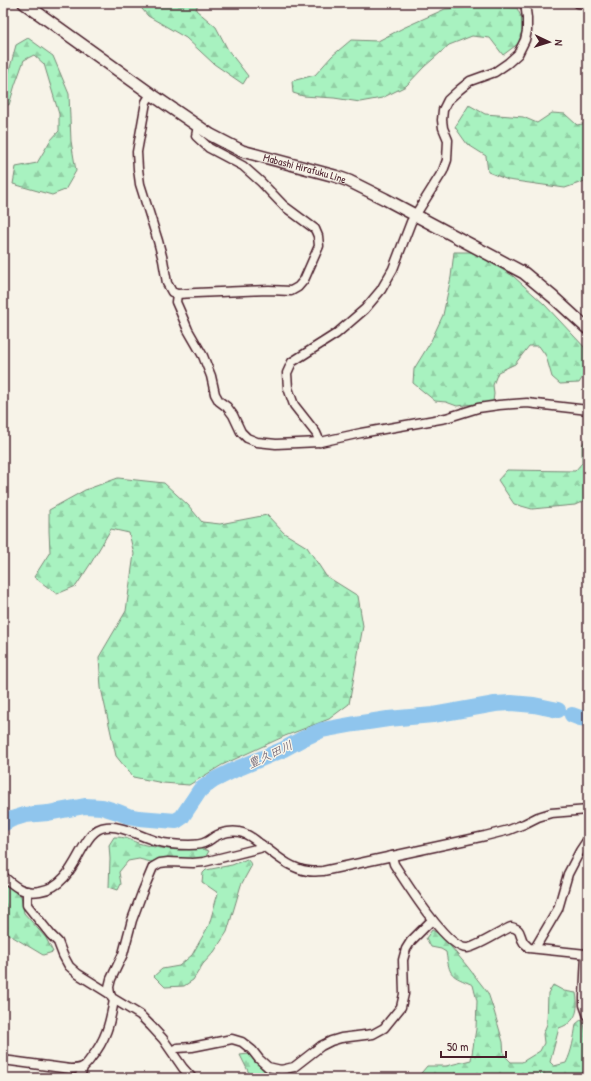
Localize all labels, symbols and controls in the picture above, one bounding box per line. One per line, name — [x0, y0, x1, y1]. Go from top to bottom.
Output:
north arrow — [529, 22, 569, 62]
text: N — [552, 39, 566, 46]
street label: Mabashi Hirafuku Line — [262, 150, 349, 187]
water label: 豊久田川 — [245, 736, 295, 772]
scale bar — [441, 1033, 506, 1059]
text: 50 m — [447, 1038, 468, 1055]

